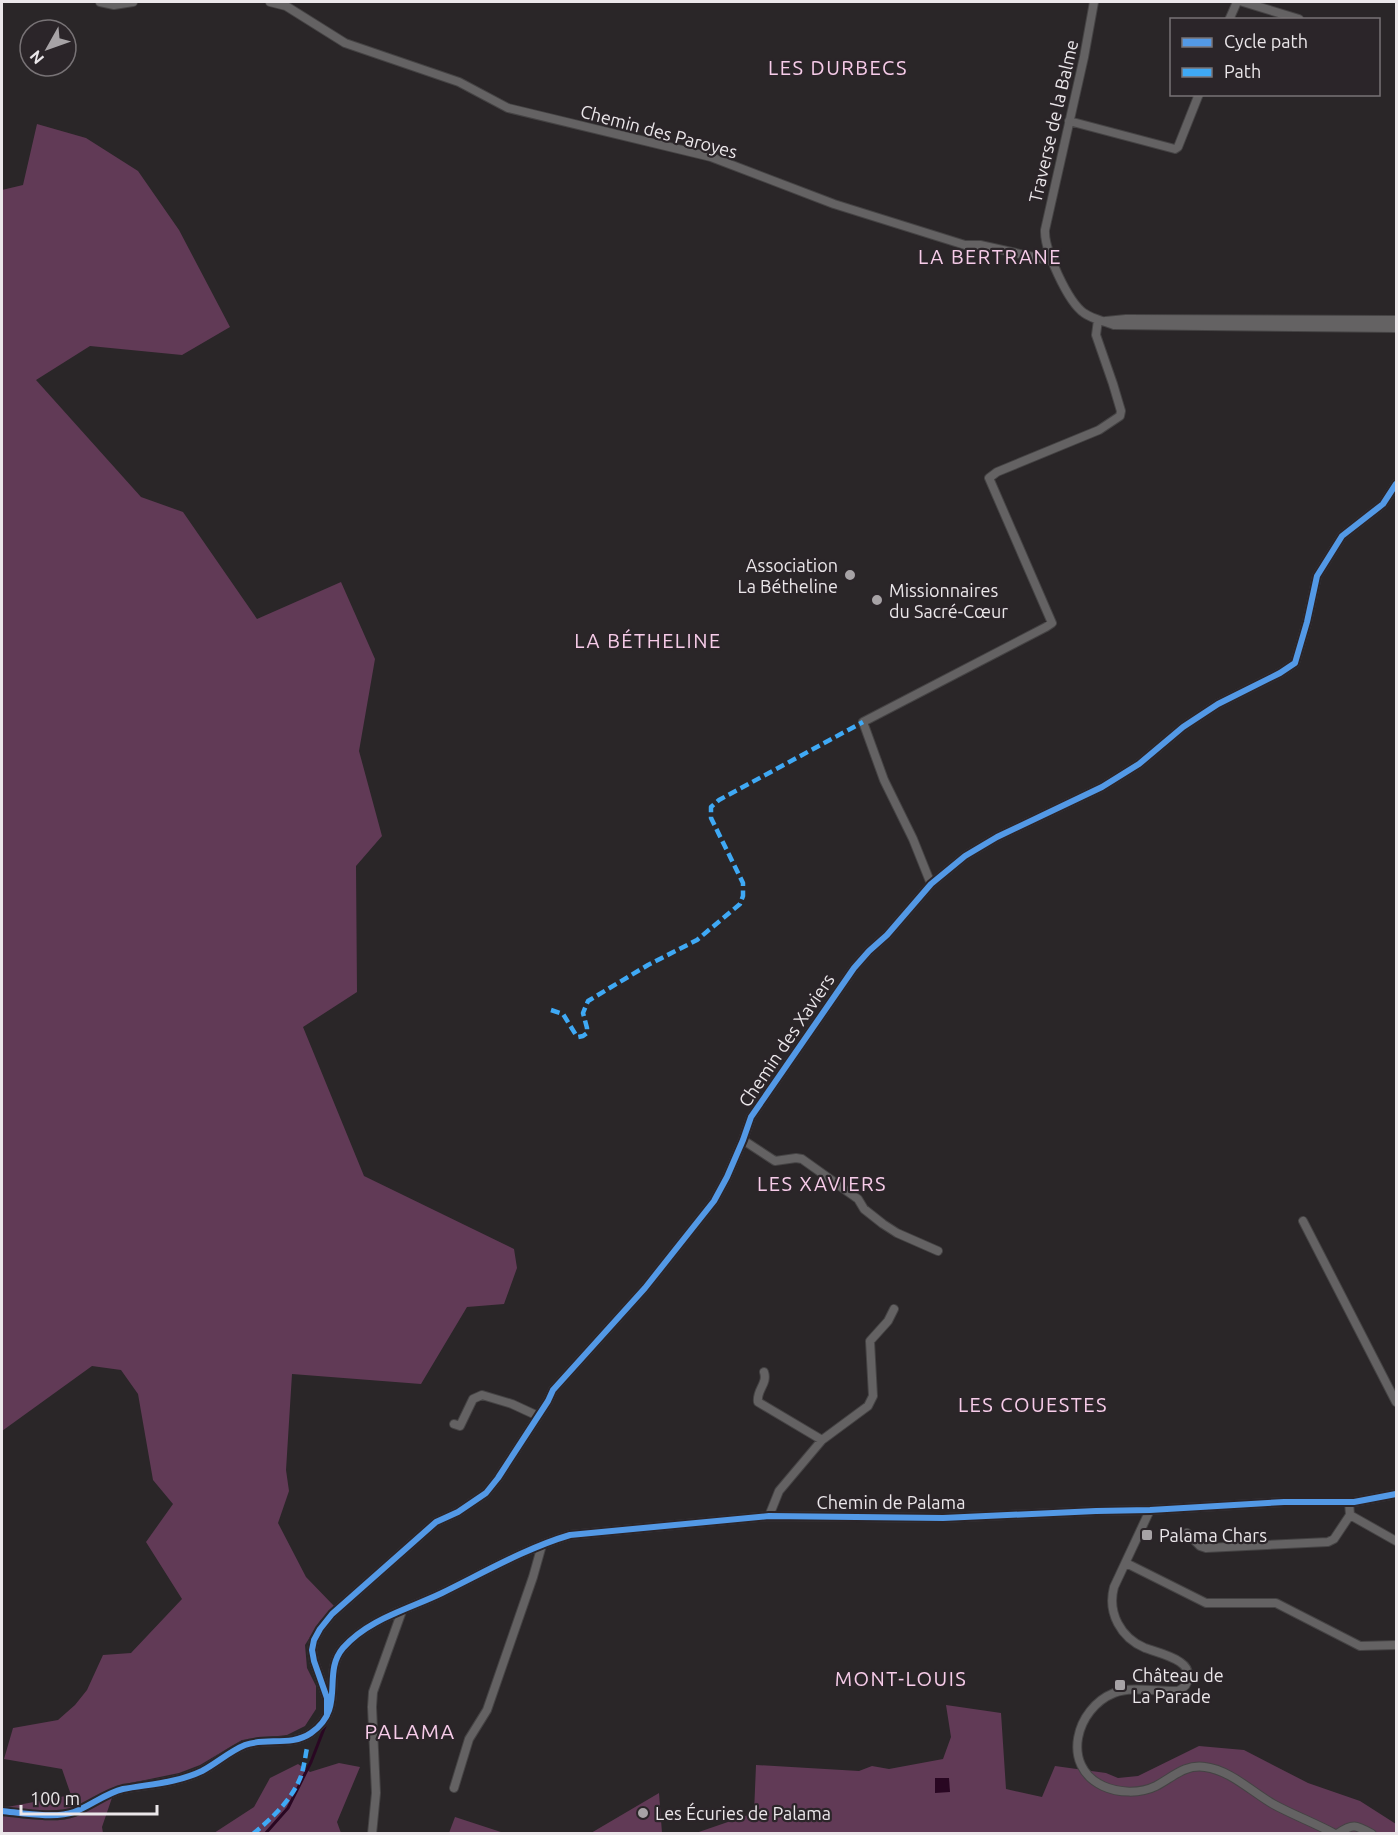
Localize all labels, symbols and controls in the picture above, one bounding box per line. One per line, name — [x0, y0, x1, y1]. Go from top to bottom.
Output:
north arrow — [18, 18, 78, 78]
legend — [1170, 18, 1380, 96]
text: Cycle path — [1224, 31, 1308, 51]
street label: Traverse de la Balme — [1025, 38, 1081, 204]
text: N — [26, 47, 47, 68]
district label: LES DURBECS — [768, 56, 908, 79]
text: Path — [1224, 61, 1261, 81]
street label: Chemin des Paroyes — [578, 100, 740, 162]
district label: LA BERTRANE — [918, 245, 1062, 268]
place label: Association La Bétheline — [737, 555, 838, 596]
marker: Association La Bétheline — [843, 568, 857, 582]
place label: Missionnaires du Sacré-Cœur — [889, 580, 1008, 621]
marker: Missionnaires du Sacré-Cœur — [870, 593, 884, 607]
district label: LA BÉTHELINE — [574, 629, 722, 652]
street label: Chemin des Xaviers — [734, 970, 838, 1110]
district label: LES XAVIERS — [757, 1172, 887, 1195]
district label: LES COUESTES — [958, 1393, 1108, 1416]
street label: Chemin de Palama — [817, 1492, 965, 1512]
place label: Palama Chars — [1159, 1525, 1267, 1545]
marker: Palama Chars — [1140, 1528, 1154, 1542]
place label: Château de La Parade — [1132, 1665, 1224, 1706]
district label: MONT-LOUIS — [835, 1667, 967, 1690]
marker: Château de La Parade — [1113, 1678, 1127, 1692]
district label: PALAMA — [364, 1719, 456, 1743]
scale bar — [21, 1778, 158, 1816]
text: 100 m — [30, 1788, 80, 1808]
place label: Les Écuries de Palama — [655, 1802, 831, 1823]
marker: Les Écuries de Palama — [636, 1806, 650, 1820]

